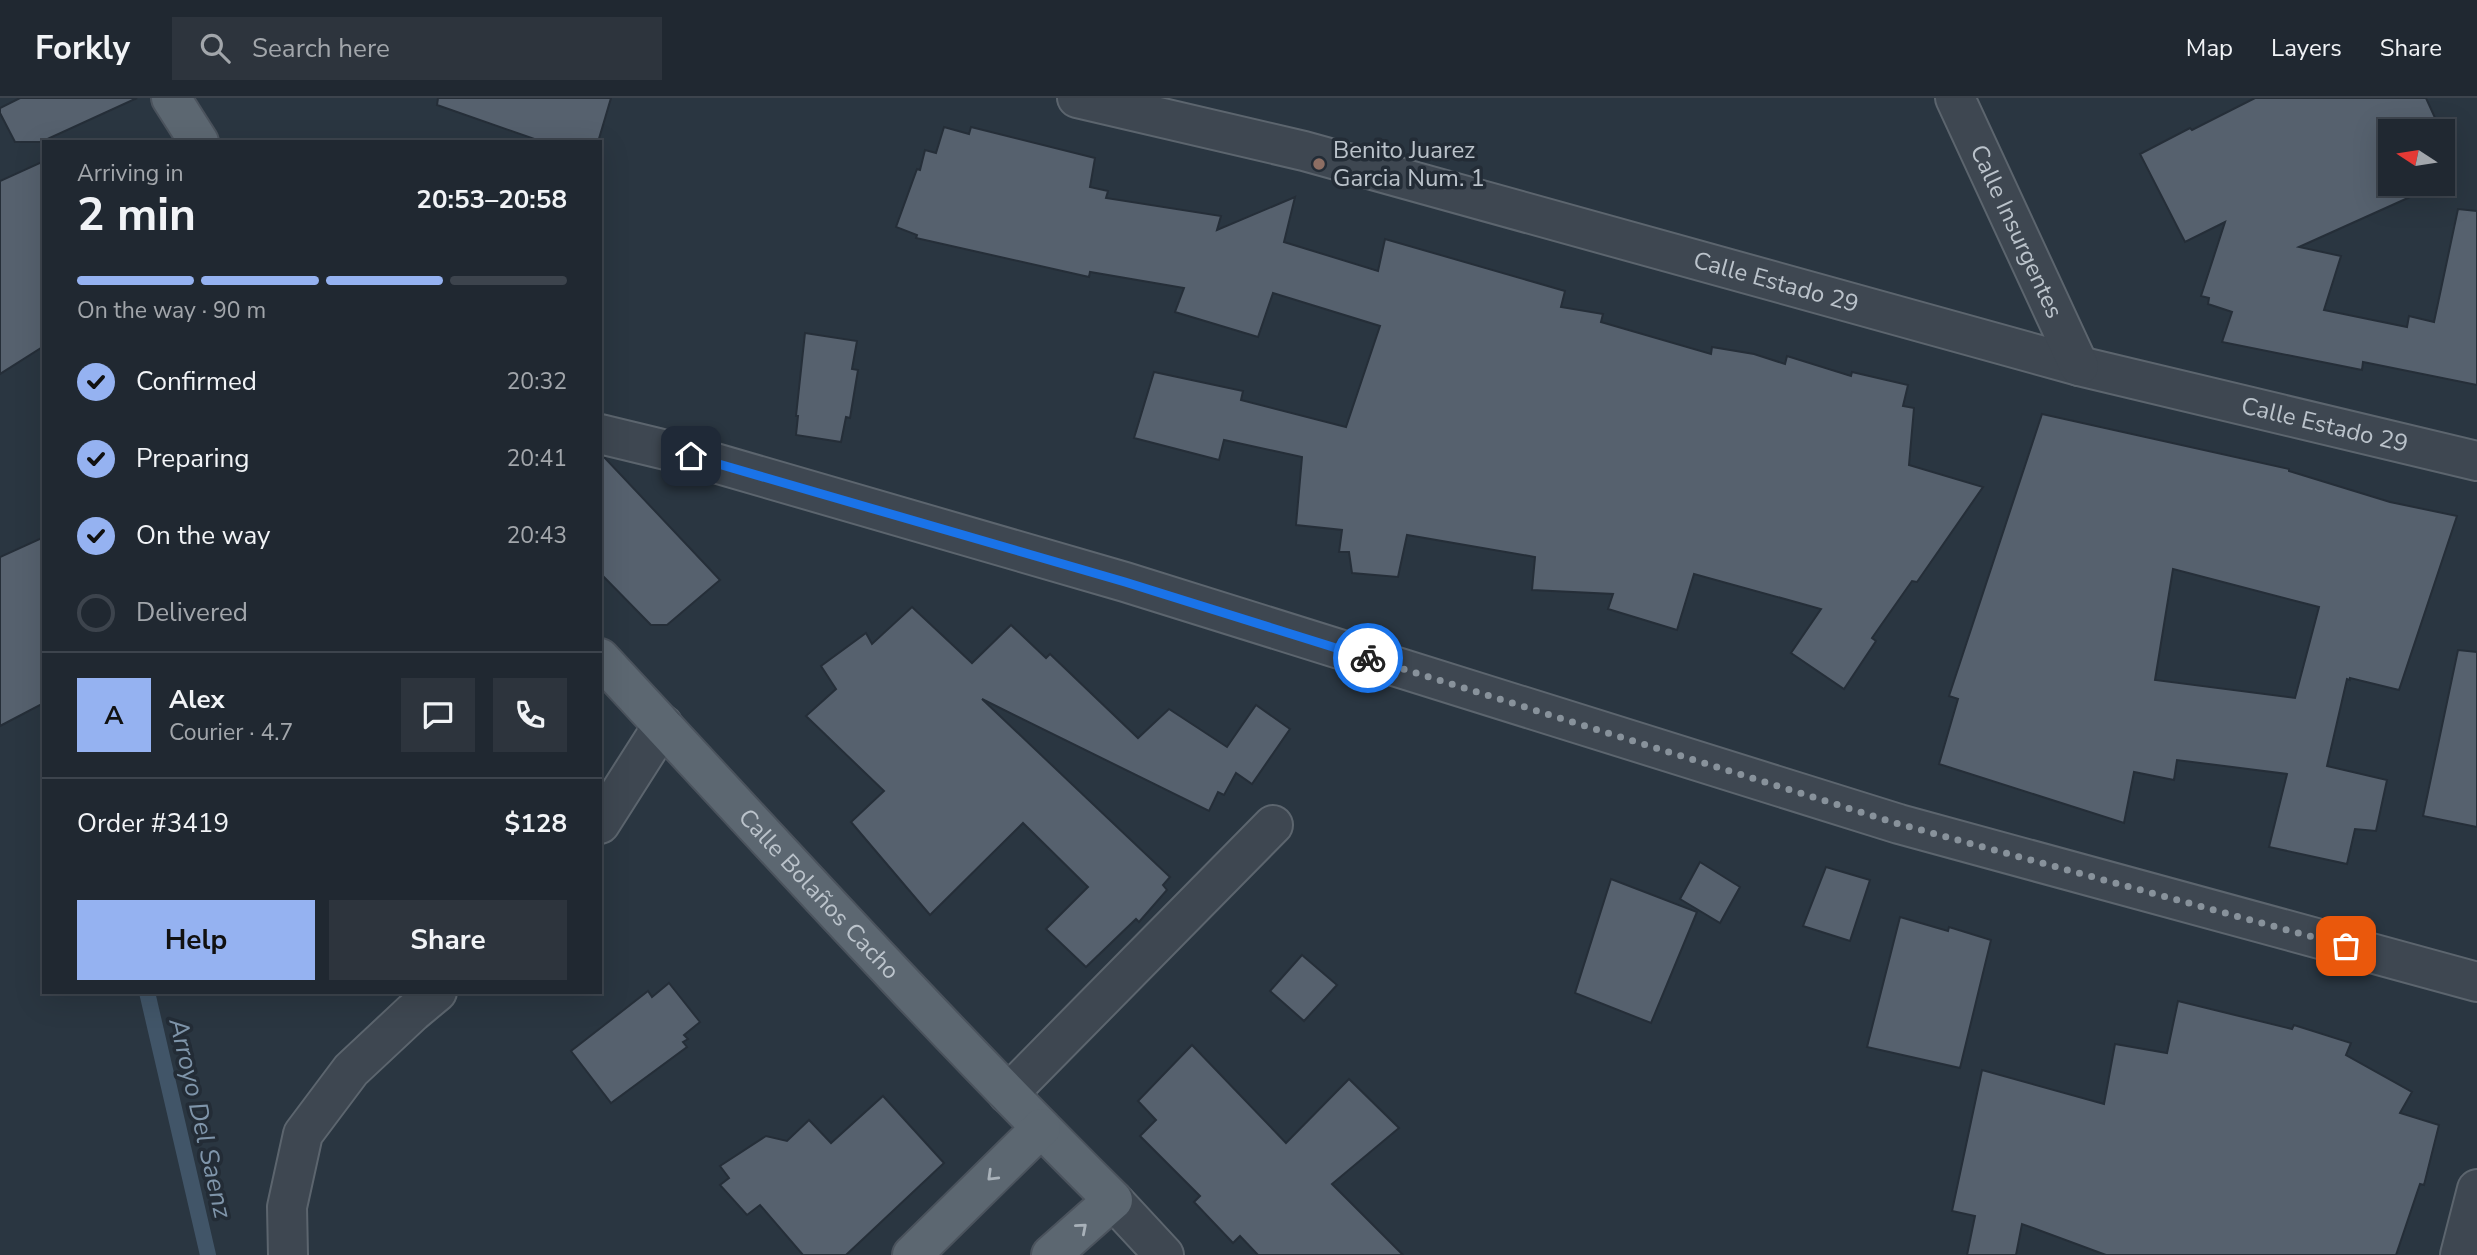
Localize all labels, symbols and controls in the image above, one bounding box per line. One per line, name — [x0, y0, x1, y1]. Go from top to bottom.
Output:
search box — [172, 17, 662, 80]
text: Forkly — [35, 26, 130, 71]
icon: search — [196, 29, 234, 67]
text: Search here — [252, 31, 390, 66]
text: Map — [2186, 32, 2233, 64]
text: Layers — [2271, 32, 2342, 64]
text: Share — [2380, 32, 2442, 64]
north arrow — [2378, 119, 2455, 196]
map controls — [2378, 119, 2455, 196]
place label: Benito Juarez Garcia Num. 1 — [1333, 134, 1485, 194]
street label: Calle Insurgentes — [1963, 139, 2071, 323]
marker: Benito Juarez Garcia Num. 1 — [1311, 156, 1327, 172]
text: Arriving in — [77, 158, 184, 189]
text: 20:53–20:58 — [416, 182, 567, 217]
text: 2 min — [77, 183, 196, 246]
street label: Calle Estado 29 — [1690, 244, 1862, 320]
text: On the way · 90 m — [77, 295, 266, 326]
icon: check — [77, 363, 115, 401]
text: Confirmed — [136, 364, 257, 399]
text: 20:32 — [507, 366, 567, 397]
street label: Calle Estado 29 — [2238, 389, 2411, 460]
pin — [661, 426, 721, 486]
icon: home — [672, 437, 710, 475]
icon: check — [77, 440, 115, 478]
text: Preparing — [136, 441, 249, 476]
text: 20:41 — [507, 443, 567, 474]
icon: check — [77, 517, 115, 555]
text: On the way — [136, 518, 270, 553]
text: 20:43 — [507, 520, 567, 551]
text: Delivered — [136, 595, 248, 630]
courier — [1333, 623, 1403, 693]
icon: bike — [1349, 639, 1387, 677]
button: chat — [401, 678, 475, 752]
button: phone — [493, 678, 567, 752]
text: Alex — [169, 682, 225, 717]
text: A — [104, 698, 124, 733]
text: Courier · 4.7 — [169, 717, 293, 748]
street label: Calle Bolaños Cacho — [731, 802, 907, 986]
text: Order #3419 — [77, 806, 229, 841]
text: $128 — [505, 806, 567, 841]
button: Help — [77, 900, 315, 980]
button: Share — [329, 900, 567, 980]
pin — [2316, 916, 2376, 976]
icon: bag — [2327, 927, 2365, 965]
water label: Arroyo Del Saenz — [160, 1014, 240, 1221]
one-way arrow — [987, 1168, 1000, 1181]
one-way arrow — [1074, 1224, 1087, 1236]

